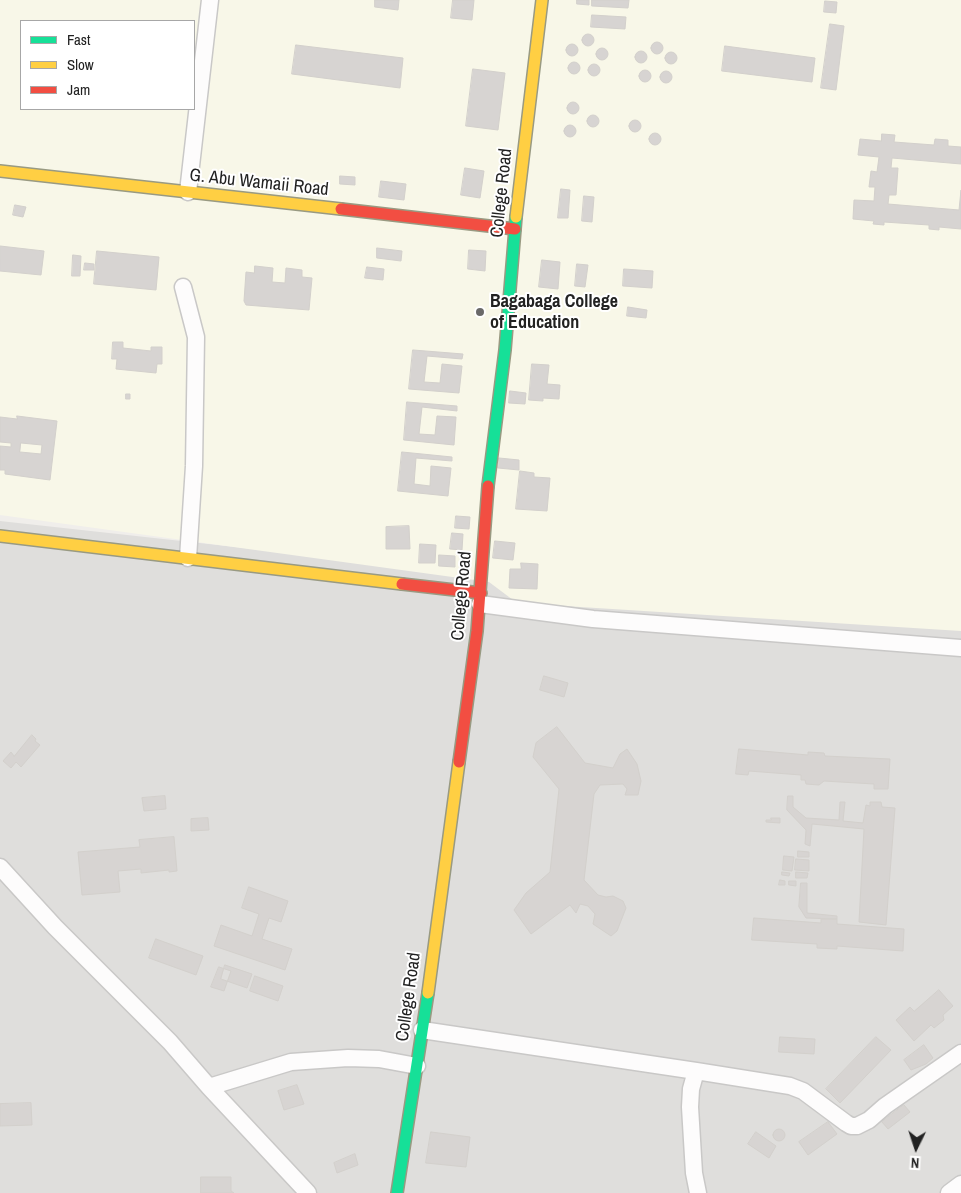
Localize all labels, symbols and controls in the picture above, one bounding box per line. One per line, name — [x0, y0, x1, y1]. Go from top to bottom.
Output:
legend — [20, 20, 195, 110]
text: Fast — [67, 29, 90, 50]
text: Slow — [67, 54, 94, 75]
text: Jam — [67, 79, 90, 100]
street label: College Road — [487, 147, 517, 239]
street label: G. Abu Wamaii Road — [188, 165, 330, 201]
place label: Bagabaga College of Education — [490, 291, 618, 334]
marker: Bagabaga College of Education — [474, 306, 486, 318]
street label: College Road — [447, 551, 477, 641]
street label: College Road — [392, 951, 426, 1043]
north arrow — [891, 1123, 941, 1173]
text: N — [910, 1154, 920, 1172]

